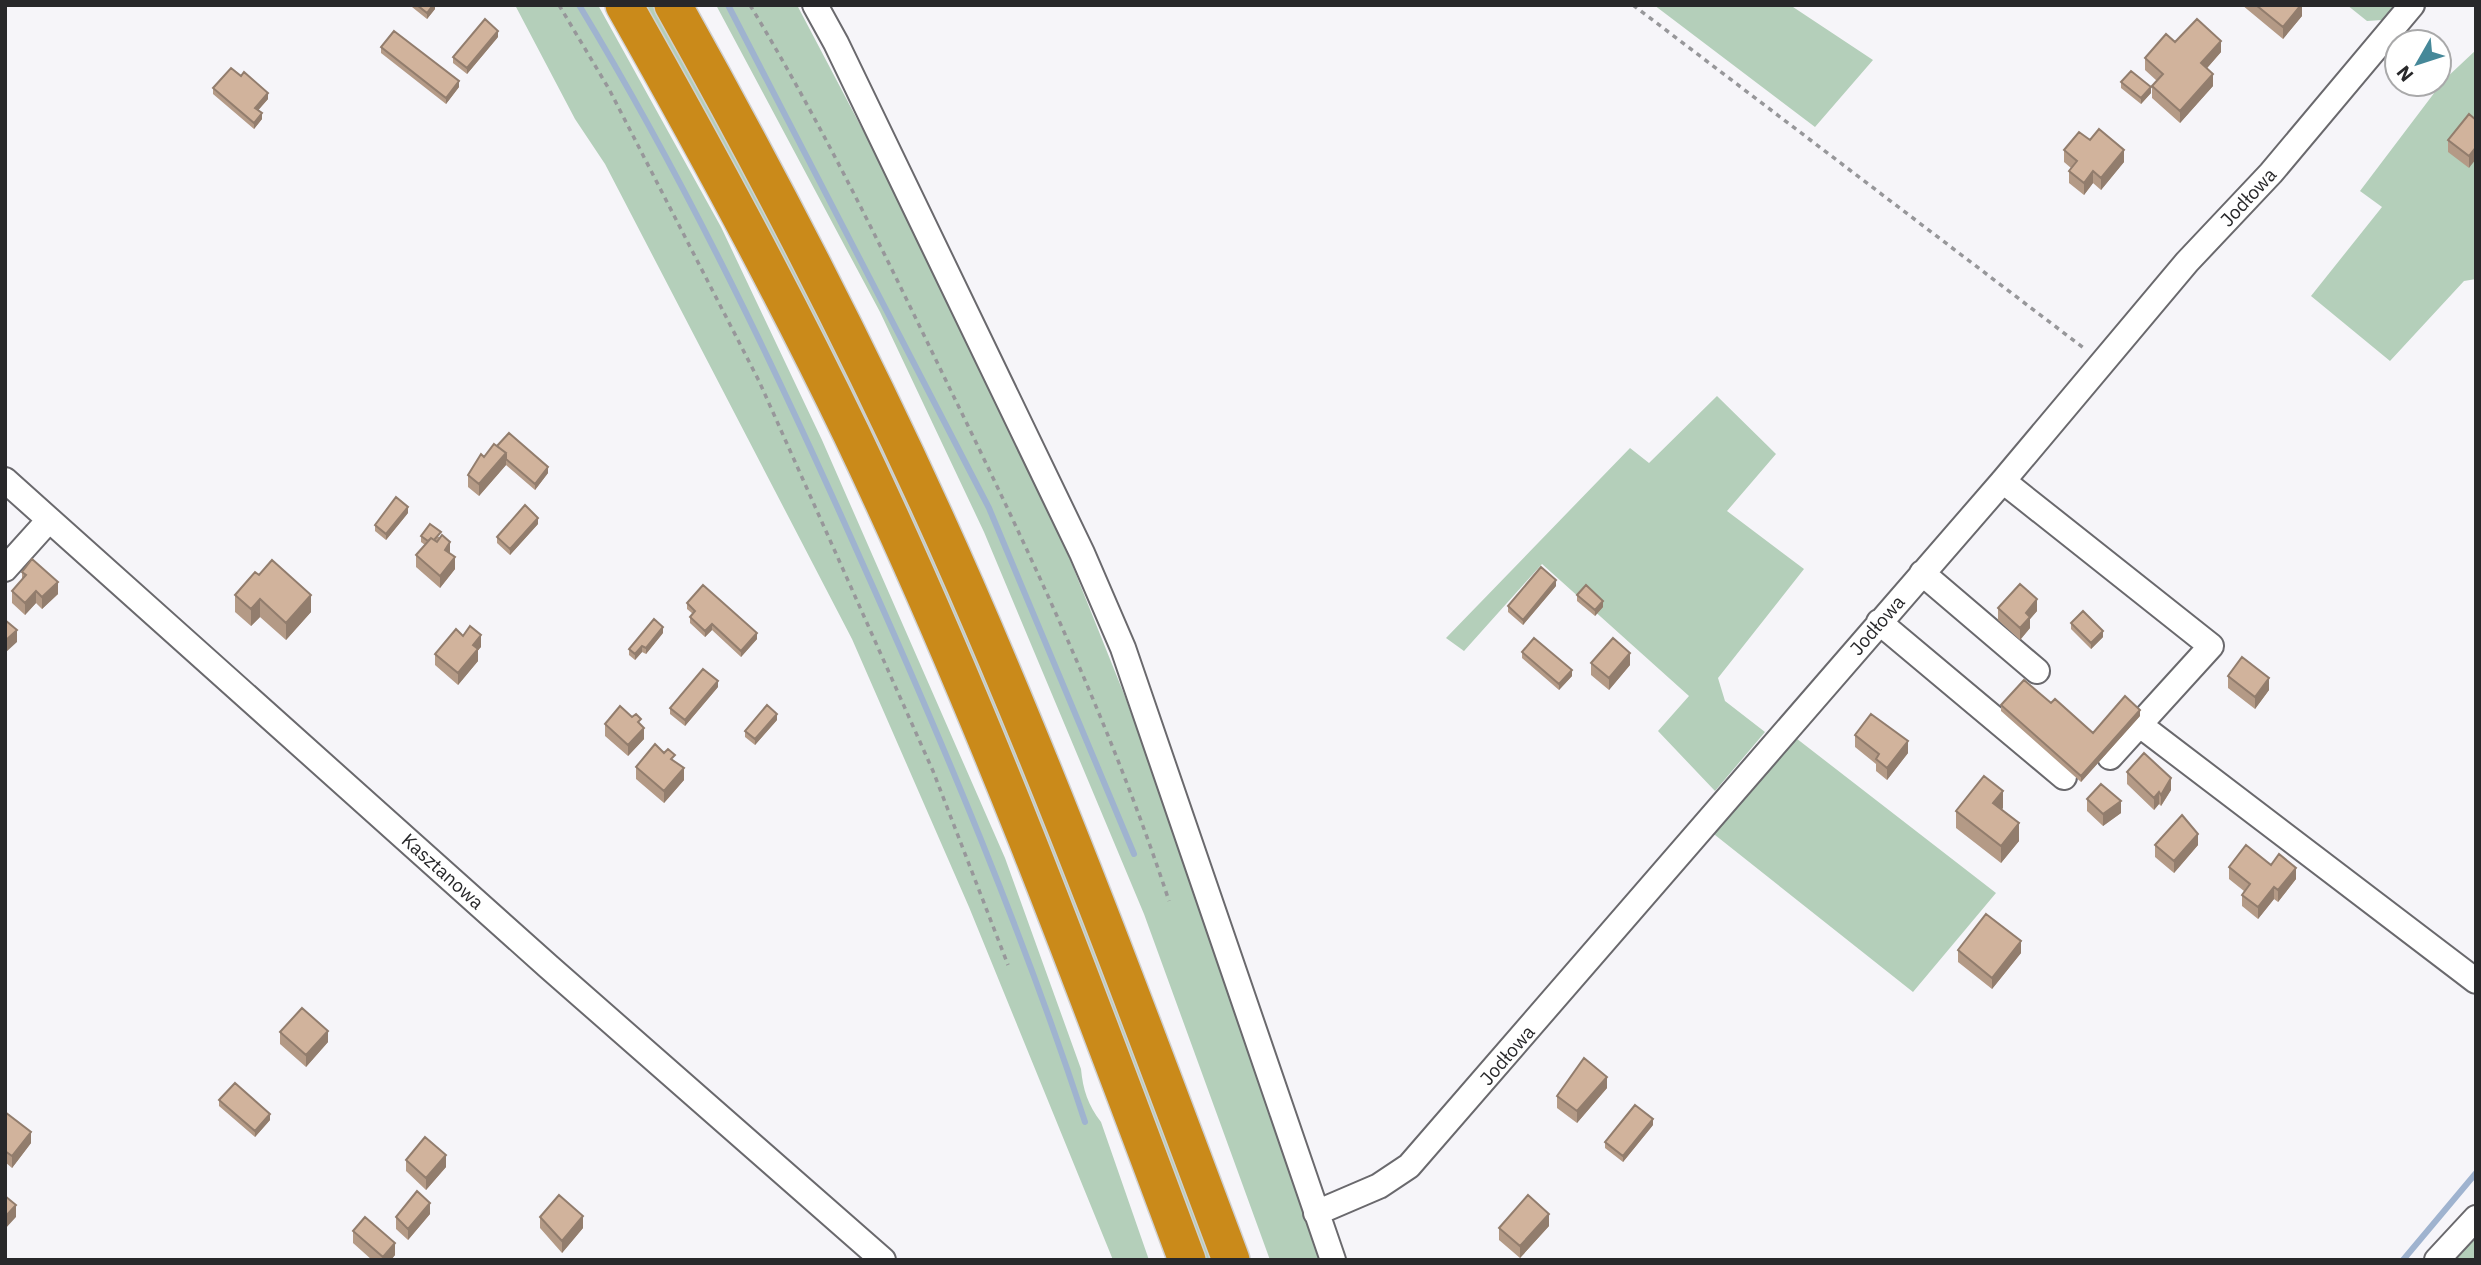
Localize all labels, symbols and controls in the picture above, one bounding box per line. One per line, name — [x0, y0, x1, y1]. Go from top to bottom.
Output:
north arrow — [2383, 28, 2453, 98]
text: N — [2391, 61, 2418, 87]
street label: Jodłowa — [2215, 163, 2281, 231]
street label: Jodłowa — [1844, 590, 1910, 660]
street label: Kasztanowa — [397, 828, 489, 914]
street label: Jodłowa — [1474, 1020, 1540, 1090]

